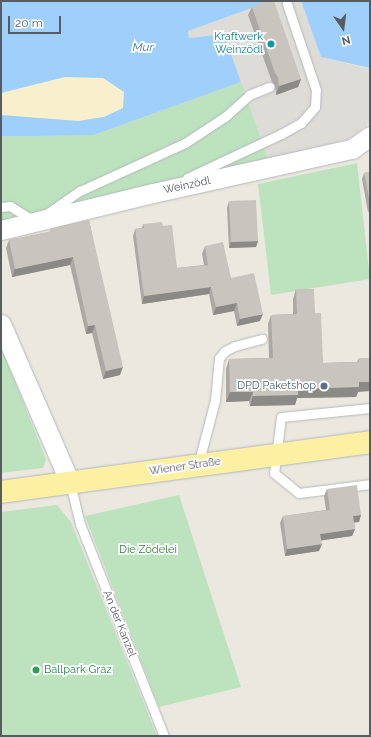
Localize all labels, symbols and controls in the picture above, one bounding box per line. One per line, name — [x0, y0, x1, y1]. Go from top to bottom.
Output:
scale bar — [10, 8, 63, 34]
north arrow — [323, 8, 363, 48]
text: 20 m — [15, 16, 43, 30]
place label: Kraftwerk Weinzödl — [214, 31, 263, 57]
text: N — [340, 33, 352, 47]
marker: Kraftwerk Weinzödl — [266, 39, 276, 49]
water label: Mur — [132, 41, 154, 55]
street label: Weinzödl — [162, 175, 212, 197]
place label: DPD Paketshop — [237, 379, 316, 393]
marker: DPD Paketshop — [319, 381, 329, 391]
street label: Wiener Straße — [148, 455, 222, 479]
park label: Die Zödelei — [119, 543, 177, 557]
street label: An der Kanzel — [100, 589, 138, 659]
place label: Ballpark Graz — [44, 663, 112, 677]
marker: Ballpark Graz — [31, 665, 41, 675]

